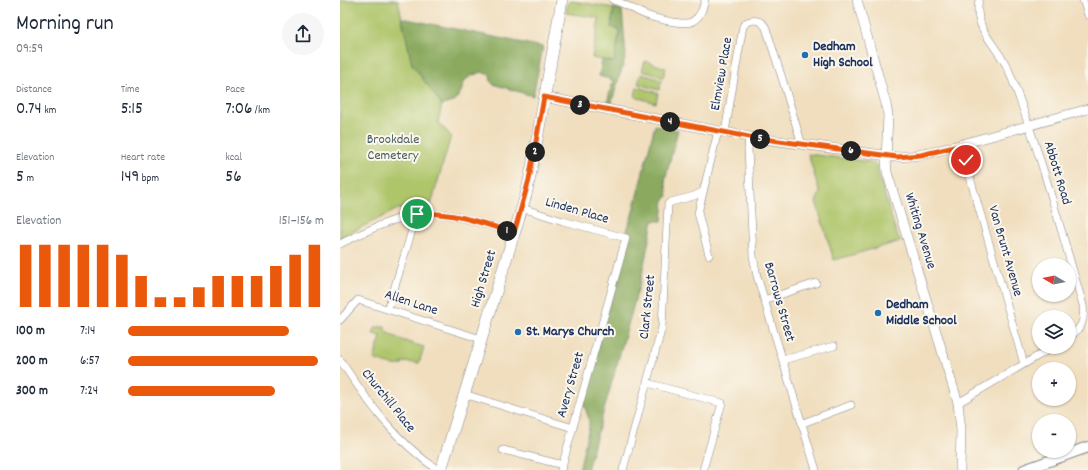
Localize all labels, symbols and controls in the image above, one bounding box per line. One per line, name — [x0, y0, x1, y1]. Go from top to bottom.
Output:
text: Morning run — [16, 9, 114, 40]
button: share — [282, 13, 324, 55]
street label: Elmview Place — [706, 36, 738, 112]
place label: Dedham High School — [813, 37, 873, 73]
text: 09:59 — [16, 40, 43, 59]
marker: Dedham High School — [800, 50, 810, 60]
text: Distance — [16, 82, 52, 98]
text: Time — [121, 82, 139, 98]
text: Pace — [225, 82, 245, 98]
pin: 3 — [570, 95, 590, 115]
text: 3 — [578, 97, 582, 113]
text: 0.74 — [16, 98, 42, 122]
text: 5:15 — [121, 98, 143, 122]
text: 7:06 — [225, 98, 252, 122]
text: km — [42, 103, 56, 119]
text: /km — [252, 103, 270, 119]
pin: 4 — [660, 112, 680, 132]
text: 4 — [668, 114, 672, 130]
pin: 5 — [750, 129, 770, 149]
park label: Brookdale Cemetery — [367, 130, 419, 166]
text: 5 — [757, 131, 763, 147]
street label: Abbott Road — [1038, 139, 1076, 207]
pin: 6 — [841, 141, 861, 161]
pin: 2 — [525, 142, 545, 162]
text: 6 — [848, 143, 854, 159]
pin — [949, 143, 983, 177]
text: 2 — [533, 144, 537, 160]
icon: check — [955, 149, 977, 171]
text: Elevation — [16, 150, 54, 166]
text: Heart rate — [121, 150, 165, 166]
text: kcal — [225, 150, 242, 166]
text: 5 — [16, 166, 24, 190]
text: 149 — [121, 166, 139, 190]
text: 56 — [225, 166, 242, 190]
text: m — [24, 171, 34, 187]
text: bpm — [139, 171, 159, 187]
street label: Whiting Avenue — [899, 190, 941, 272]
street label: Linden Place — [543, 192, 611, 230]
pin — [400, 197, 434, 231]
icon: arrive — [406, 203, 428, 225]
street label: Van Brunt Avenue — [982, 203, 1028, 299]
text: Elevation — [16, 212, 61, 231]
text: 151–156 m — [279, 212, 324, 231]
pin: 1 — [497, 221, 517, 241]
text: 1 — [506, 223, 508, 239]
street label: High Street — [466, 248, 502, 310]
north arrow — [1032, 258, 1076, 302]
map controls — [1032, 258, 1076, 458]
street label: Barrows Street — [758, 260, 800, 344]
street label: Clark Street — [635, 274, 661, 340]
street label: Allen Lane — [382, 285, 440, 321]
place label: Dedham Middle School — [886, 295, 957, 331]
marker: Dedham Middle School — [873, 308, 883, 318]
button: layers — [1032, 310, 1076, 354]
text: 100 m — [16, 322, 45, 341]
text: 7:14 — [80, 322, 95, 341]
place label: St. Marys Church — [526, 322, 615, 342]
marker: St. Marys Church — [513, 327, 523, 337]
street label: Avery Street — [552, 350, 590, 420]
text: 200 m — [16, 352, 48, 371]
text: 6:57 — [80, 352, 100, 371]
button: + — [1032, 362, 1076, 406]
street label: Churchill Place — [356, 365, 420, 437]
text: 300 m — [16, 382, 48, 401]
text: 7:24 — [80, 382, 98, 401]
button: − — [1032, 414, 1076, 458]

